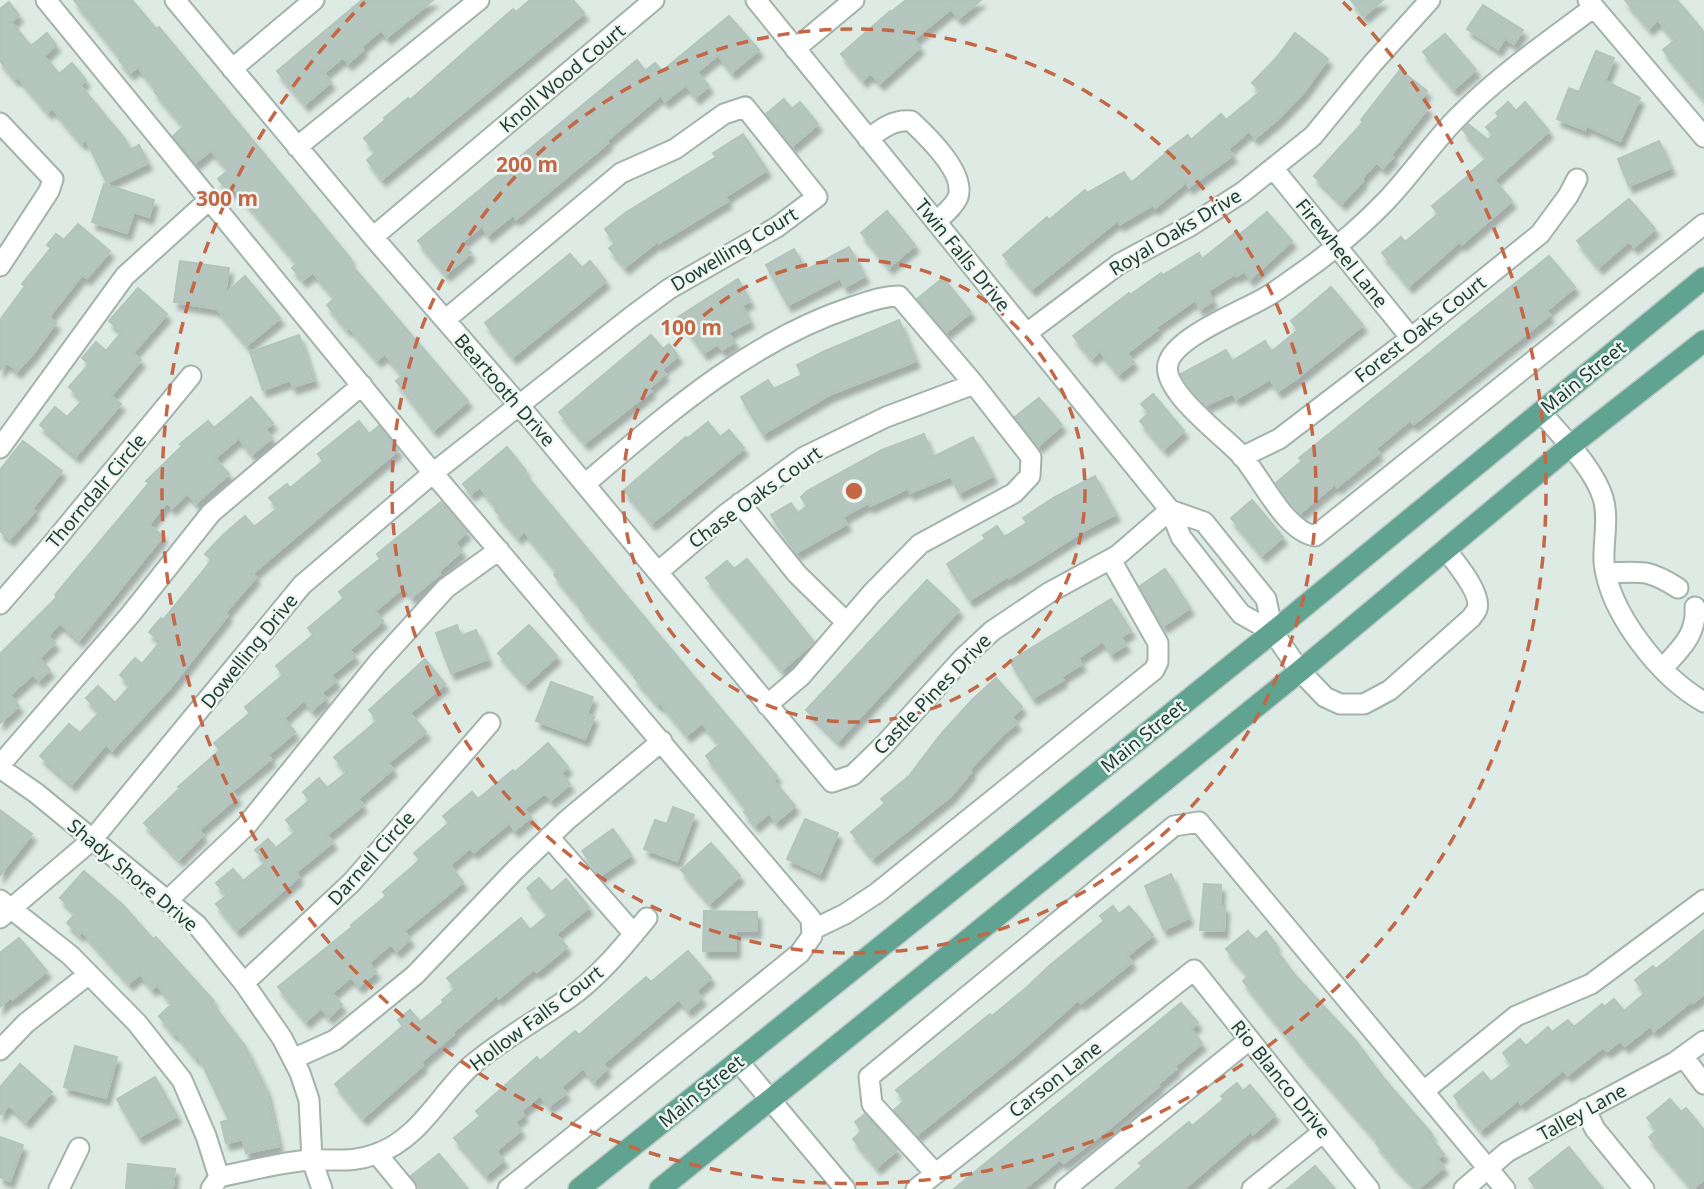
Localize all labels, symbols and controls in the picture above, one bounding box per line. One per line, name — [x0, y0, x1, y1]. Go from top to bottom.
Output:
street label: Knoll Wood Court — [494, 18, 630, 138]
text: 200 m — [496, 150, 558, 178]
street label: Royal Oaks Drive — [1104, 182, 1246, 282]
text: 300 m — [196, 184, 258, 212]
street label: Twin Falls Drive — [909, 193, 1017, 317]
street label: Firewheel Lane — [1290, 193, 1394, 313]
street label: Dowelling Court — [666, 201, 802, 297]
street label: Forest Oaks Court — [1349, 269, 1491, 389]
text: 100 m — [660, 313, 722, 341]
street label: Beartooth Drive — [449, 328, 561, 452]
street label: Main Street — [1535, 335, 1631, 419]
street label: Thorndalr Circle — [40, 428, 152, 554]
street label: Chase Oaks Court — [683, 440, 827, 554]
centre of rings — [842, 479, 866, 503]
street label: Dowelling Drive — [195, 588, 303, 714]
street label: Castle Pines Drive — [867, 628, 997, 760]
street label: Main Street — [1095, 694, 1191, 778]
street label: Darnell Circle — [322, 805, 420, 911]
street label: Shady Shore Drive — [62, 813, 204, 937]
street label: Hollow Falls Court — [464, 959, 608, 1077]
street label: Rio Blanco Drive — [1225, 1014, 1337, 1144]
street label: Carson Lane — [1003, 1035, 1107, 1123]
street label: Main Street — [653, 1049, 749, 1133]
street label: Talley Lane — [1533, 1077, 1631, 1147]

